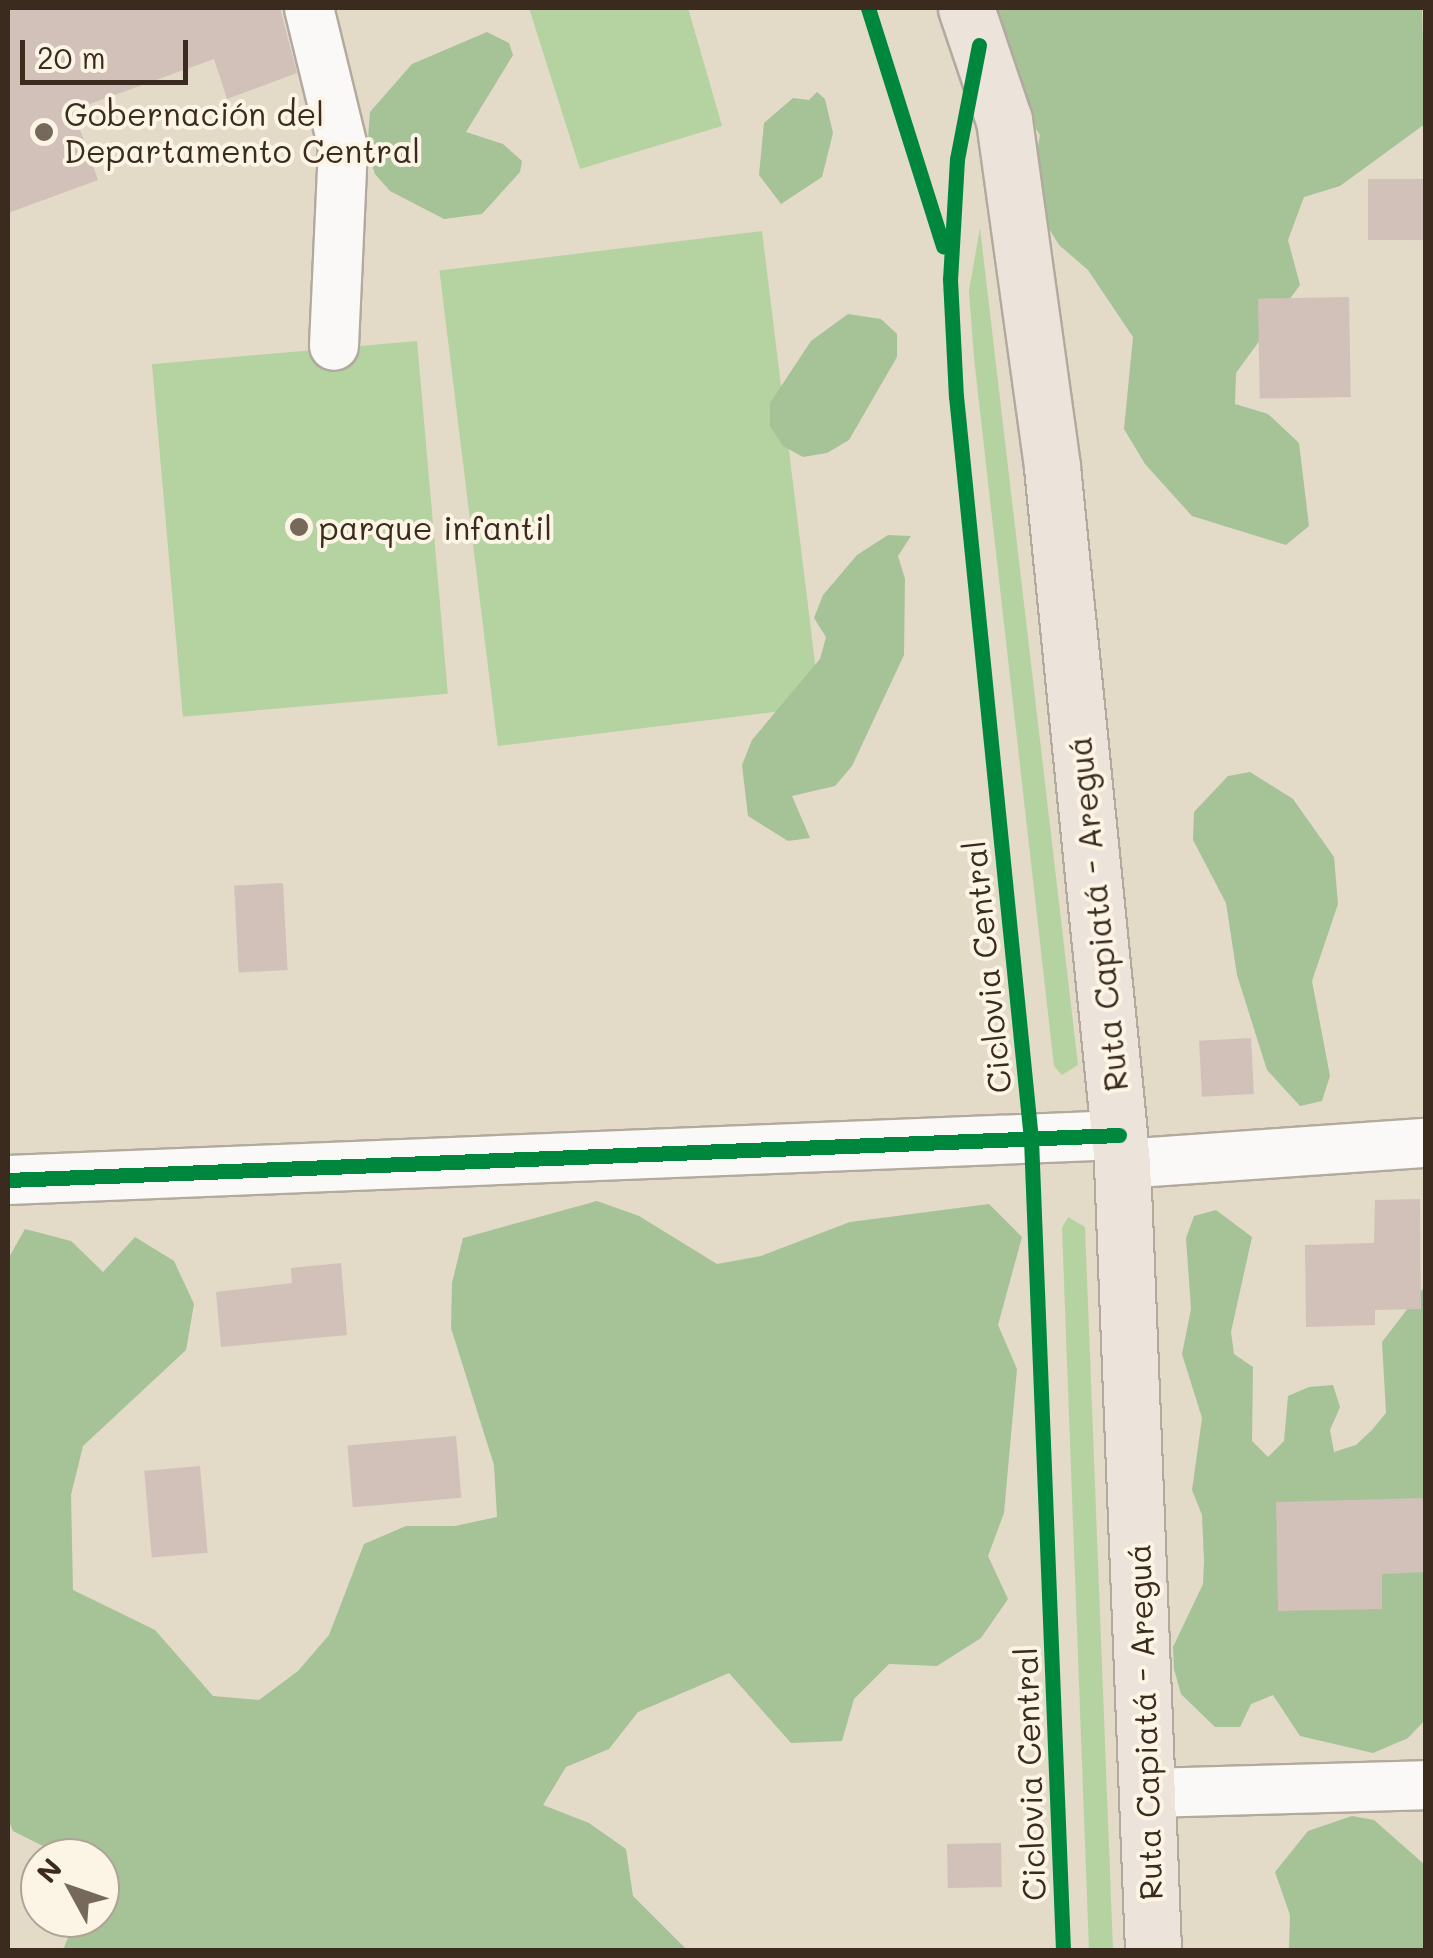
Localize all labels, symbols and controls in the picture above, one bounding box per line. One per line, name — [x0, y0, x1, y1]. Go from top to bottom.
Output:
scale bar — [25, 20, 192, 82]
text: 20 m — [37, 37, 106, 77]
place label: Gobernación del Departamento Central — [64, 95, 420, 170]
marker: Gobernación del Departamento Central — [33, 121, 55, 143]
place label: parque infantil — [319, 508, 552, 546]
marker: parque infantil — [288, 516, 310, 538]
street label: Ruta Capiatá - Areguá — [1059, 735, 1135, 1093]
street label: Ciclovia Central — [954, 839, 1018, 1095]
street label: Ruta Capiatá - Areguá — [1119, 1543, 1169, 1901]
street label: Ciclovia Central — [1005, 1646, 1053, 1902]
north arrow — [20, 1838, 120, 1938]
text: N — [28, 1850, 69, 1890]

